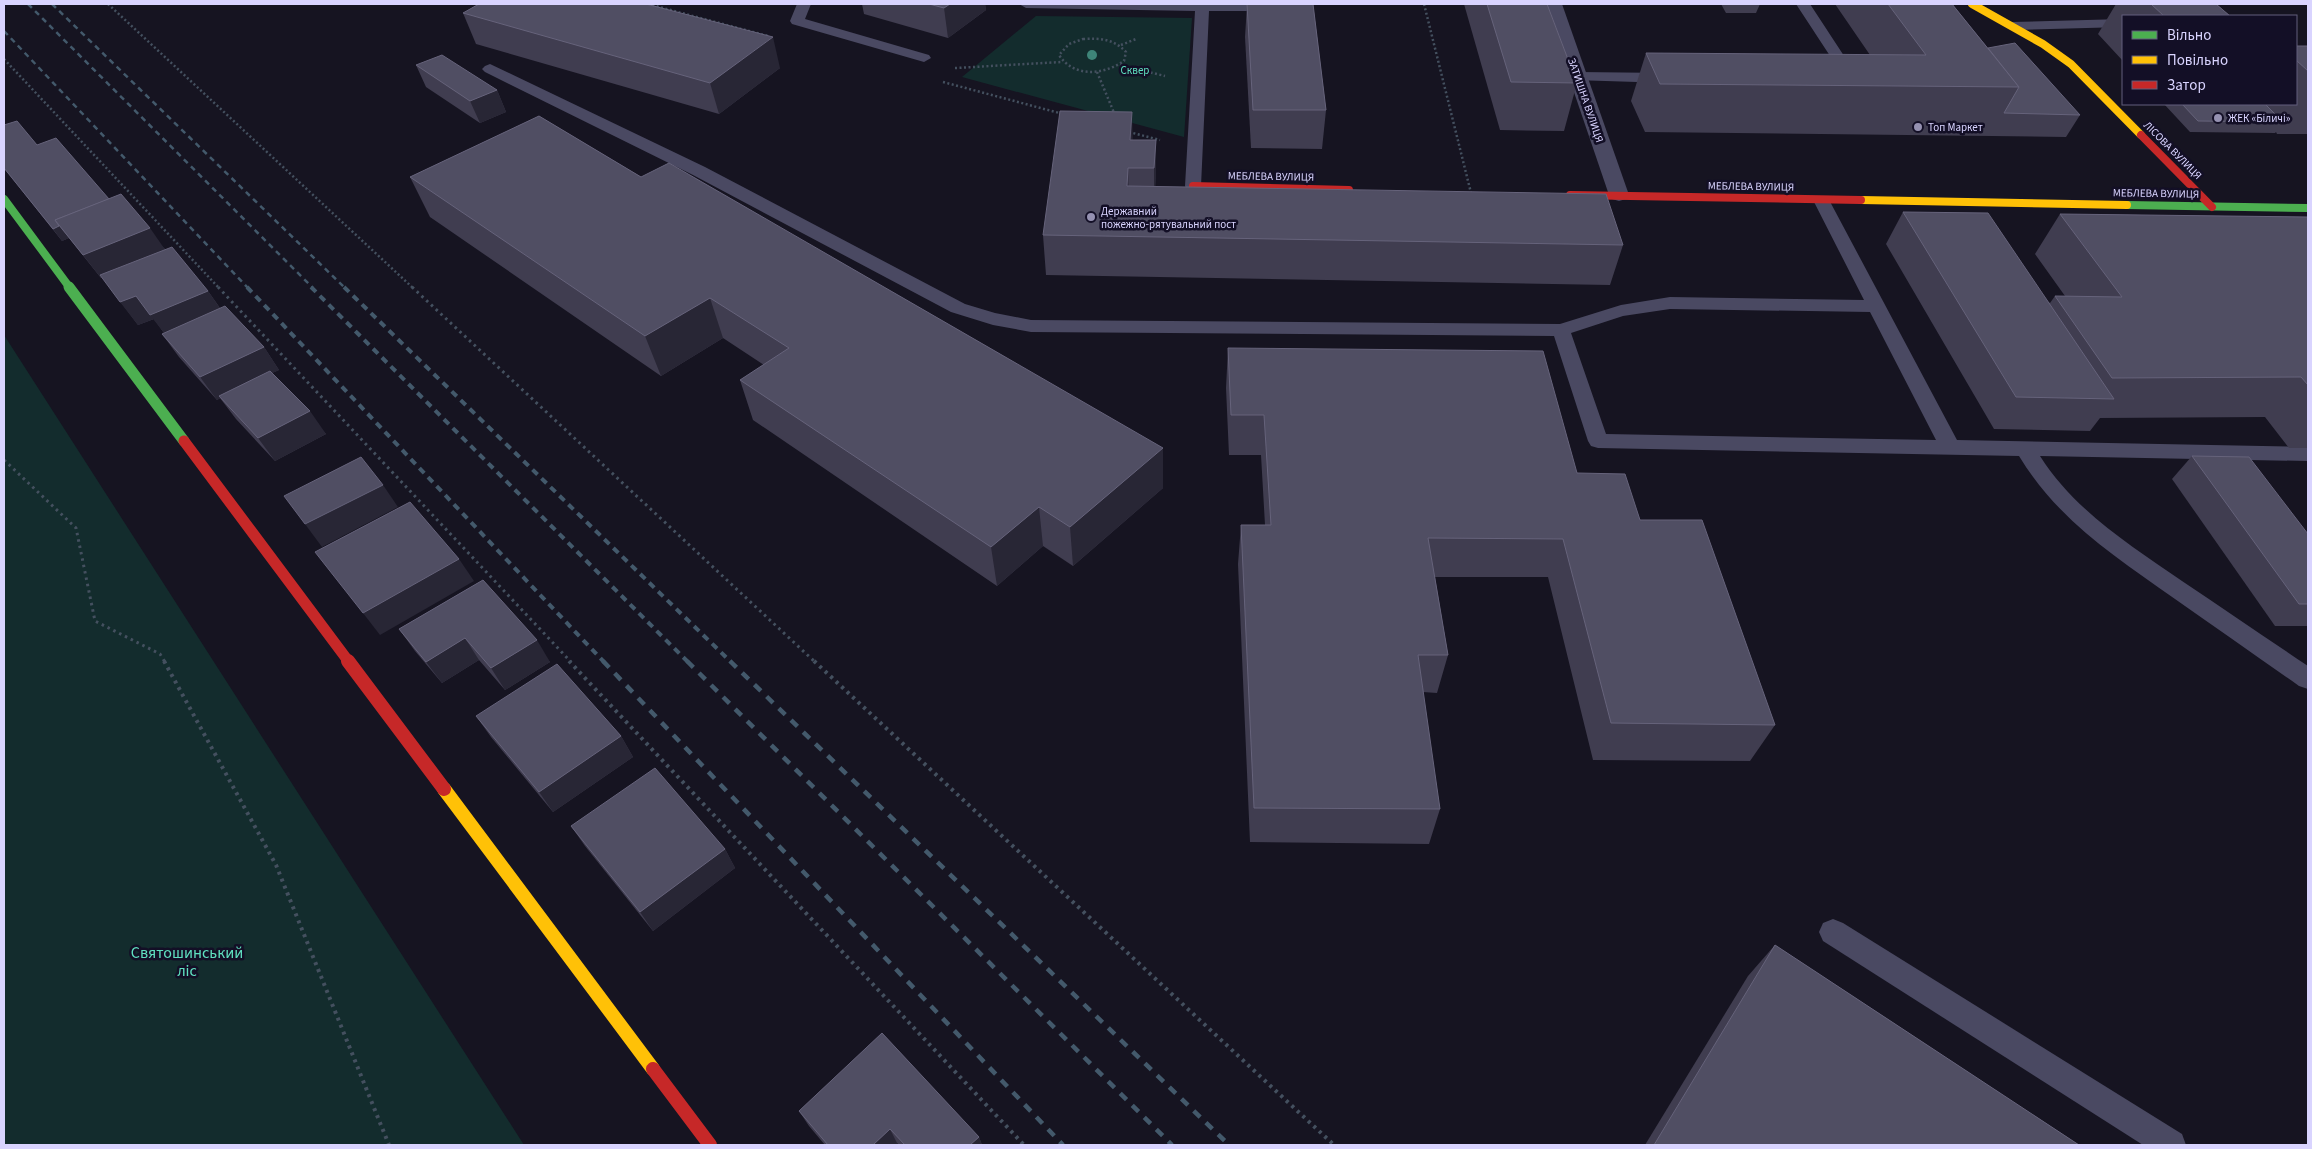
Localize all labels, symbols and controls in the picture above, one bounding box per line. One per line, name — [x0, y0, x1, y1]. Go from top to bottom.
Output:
legend — [2122, 15, 2297, 105]
text: Вільно — [2167, 25, 2211, 46]
text: Повільно — [2167, 50, 2228, 71]
street label: ЗАТИШНА ВУЛИЦЯ — [1564, 56, 1607, 145]
park label: Сквер — [1121, 63, 1149, 78]
text: Затор — [2167, 75, 2206, 96]
place label: ЖЕК «Біличі» — [2228, 111, 2291, 126]
marker: ЖЕК «Біличі» — [2212, 112, 2224, 124]
street label: ЛІСОВА ВУЛИЦЯ — [2140, 118, 2205, 183]
place label: Топ Маркет — [1928, 120, 1983, 135]
marker: Топ Маркет — [1912, 121, 1924, 133]
street label: МЕБЛЕВА ВУЛИЦЯ — [1228, 168, 1314, 185]
street label: МЕБЛЕВА ВУЛИЦЯ — [1708, 178, 1794, 195]
street label: МЕБЛЕВА ВУЛИЦЯ — [2113, 185, 2199, 202]
place label: Державний пожежно-рятувальний пост — [1101, 204, 1236, 232]
marker: Державний пожежно-рятувальний пост — [1085, 211, 1097, 223]
park label: Святошинський ліс — [131, 942, 243, 982]

